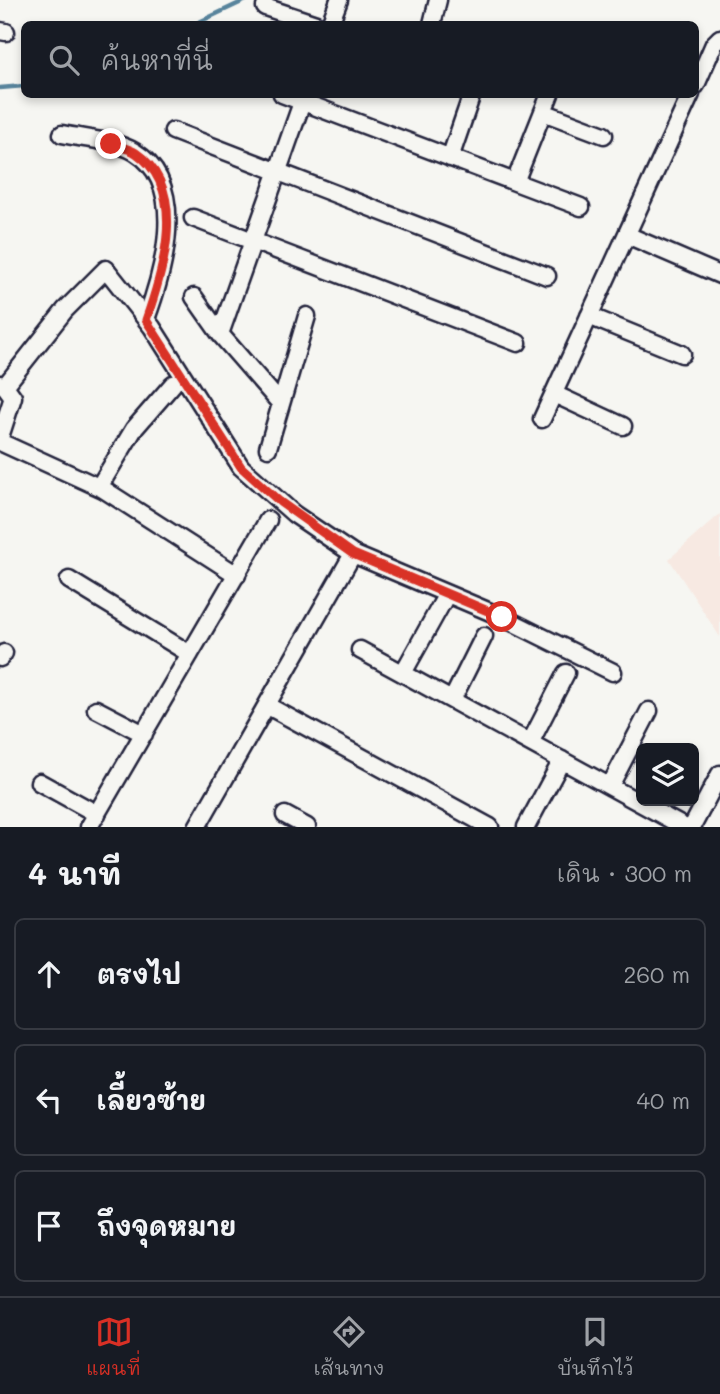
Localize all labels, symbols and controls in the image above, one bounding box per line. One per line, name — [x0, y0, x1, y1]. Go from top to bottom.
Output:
search box — [21, 21, 699, 98]
icon: search — [45, 41, 83, 79]
text: ค้นหาที่นี่ — [101, 43, 213, 77]
route end — [95, 128, 126, 159]
route start — [486, 601, 517, 632]
map controls — [636, 743, 699, 806]
button: layers — [636, 743, 699, 806]
text: 4 นาที — [28, 853, 121, 893]
text: เดิน · 300 m — [557, 858, 692, 888]
icon: ahead — [30, 955, 68, 993]
text: ตรงไป — [97, 957, 181, 991]
text: 260 m — [623, 959, 690, 989]
icon: left — [30, 1081, 68, 1119]
text: เลี้ยวซ้าย — [97, 1083, 206, 1117]
text: 40 m — [637, 1085, 690, 1115]
icon: arrive — [30, 1207, 68, 1245]
text: ถึงจุดหมาย — [97, 1209, 236, 1243]
tab: แผนที่ — [87, 1313, 141, 1380]
tab: เส้นทาง — [314, 1313, 384, 1380]
tab: บันทึกไว้ — [557, 1313, 633, 1380]

